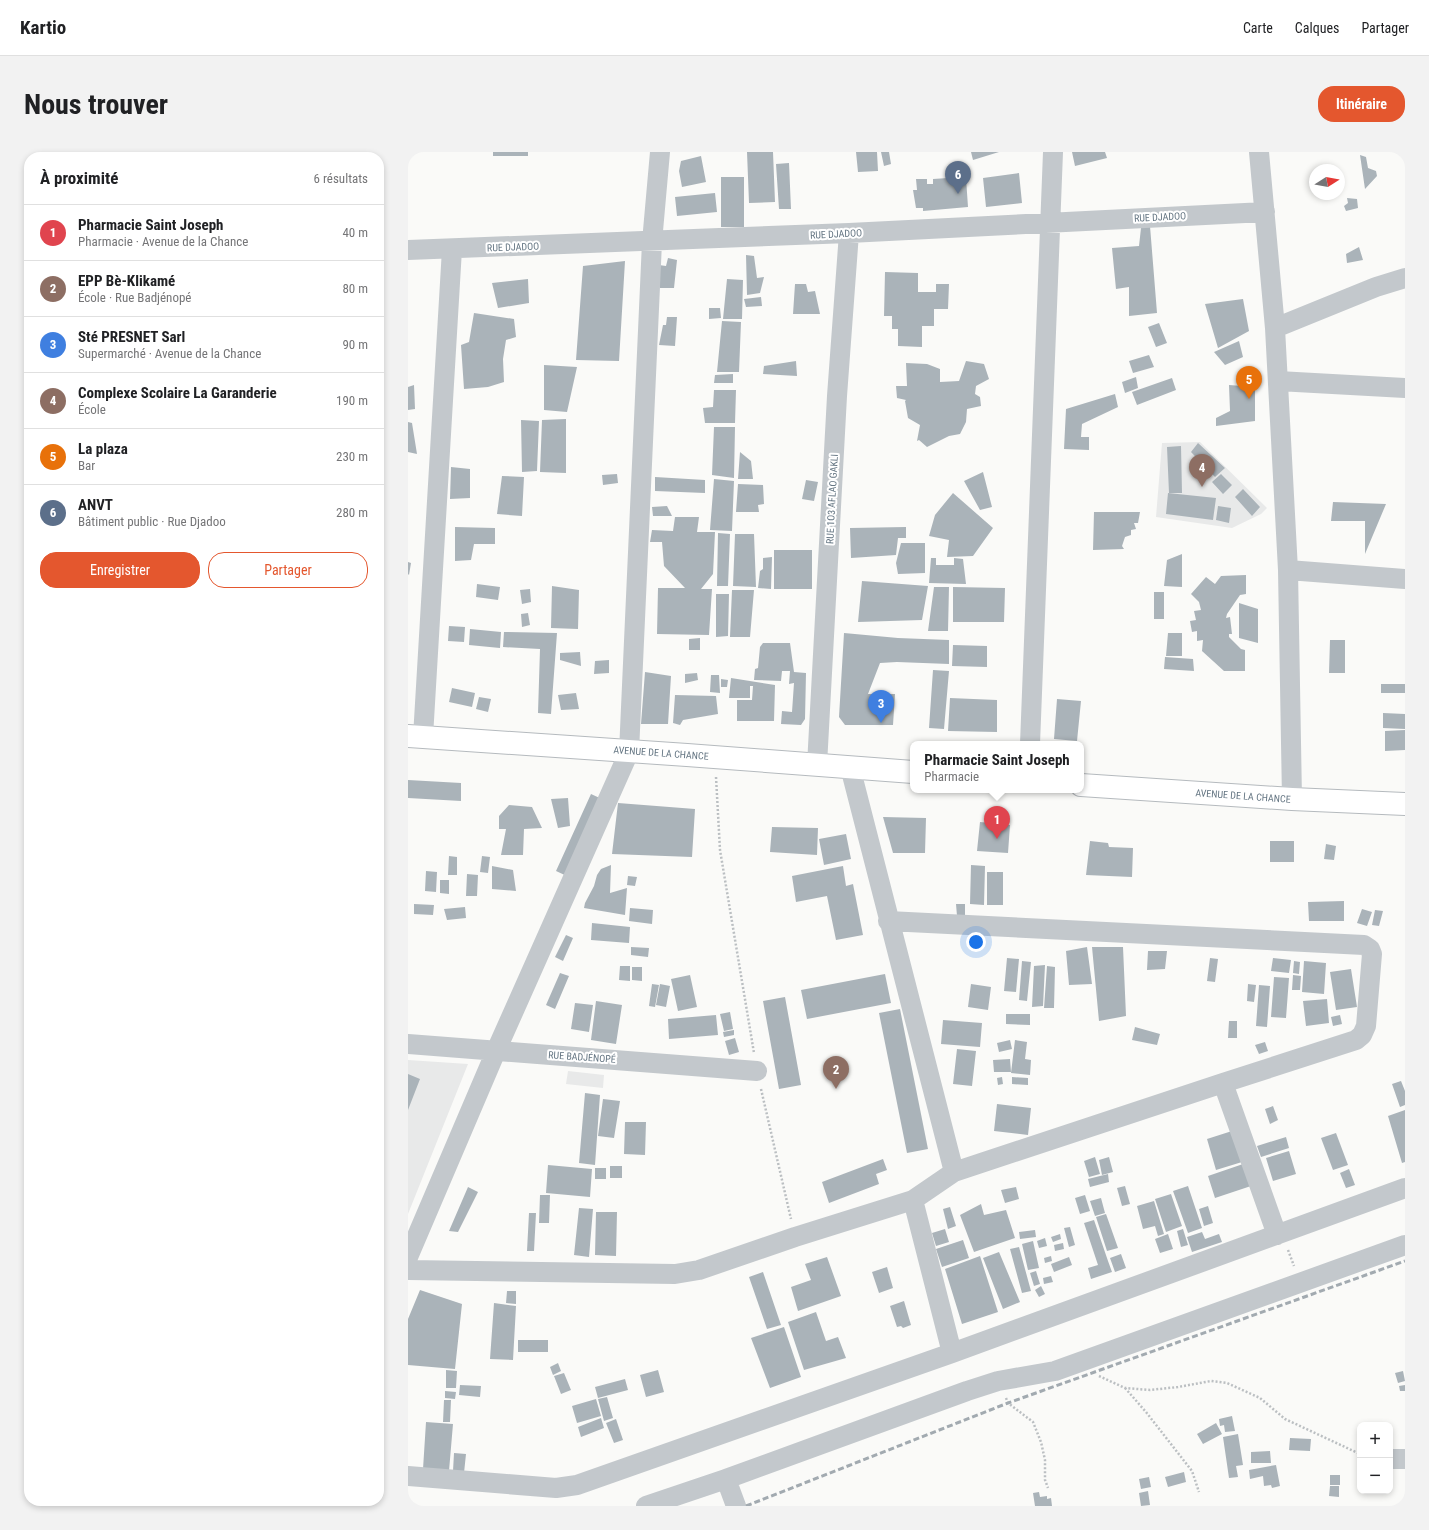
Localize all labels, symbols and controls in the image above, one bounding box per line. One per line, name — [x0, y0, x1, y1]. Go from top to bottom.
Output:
text: Kartio — [20, 16, 66, 39]
text: Carte — [1243, 20, 1273, 36]
text: Calques — [1295, 20, 1339, 36]
text: Partager — [1361, 20, 1409, 36]
button: Itinéraire — [1318, 86, 1405, 122]
text: Nous trouver — [24, 88, 168, 121]
pin: 6 — [945, 161, 971, 194]
north arrow — [1309, 164, 1345, 200]
text: À proximité — [40, 168, 118, 188]
text: 6 résultats — [314, 171, 368, 186]
street label: RUE DJADOO — [1134, 210, 1186, 224]
text: Pharmacie Saint Joseph — [78, 216, 223, 234]
text: 1 — [50, 225, 56, 240]
text: 40 m — [342, 225, 368, 240]
street label: RUE DJADOO — [810, 227, 862, 241]
text: Pharmacie · Avenue de la Chance — [78, 234, 248, 249]
street label: RUE DJADOO — [487, 241, 539, 253]
text: EPP Bè-Klikamé — [78, 272, 175, 290]
text: 2 — [50, 281, 56, 296]
text: 80 m — [342, 281, 368, 296]
text: École · Rue Badjénopé — [78, 290, 191, 305]
text: Sté PRESNET Sarl — [78, 328, 185, 346]
text: 3 — [50, 337, 56, 352]
text: 90 m — [342, 337, 368, 352]
text: Supermarché · Avenue de la Chance — [78, 346, 261, 361]
pin: 5 — [1236, 366, 1262, 399]
text: Complexe Scolaire La Garanderie — [78, 384, 277, 402]
text: 4 — [50, 393, 56, 408]
text: 190 m — [336, 393, 368, 408]
text: École — [78, 402, 106, 417]
text: La plaza — [78, 440, 128, 458]
text: 5 — [50, 449, 56, 464]
text: 230 m — [336, 449, 368, 464]
street label: RUE 1O3 AFLAO GAKLI — [824, 454, 840, 544]
pin: 4 — [1189, 454, 1215, 487]
text: Bar — [78, 458, 95, 473]
text: ANVT — [78, 496, 113, 514]
text: 6 — [50, 505, 56, 520]
text: 280 m — [336, 505, 368, 520]
text: Bâtiment public · Rue Djadoo — [78, 514, 226, 529]
button: Enregistrer — [40, 552, 200, 588]
button: Partager — [208, 552, 368, 588]
pin: 3 — [868, 690, 894, 723]
popup — [910, 741, 1084, 793]
street label: AVENUE DE LA CHANCE — [613, 744, 709, 762]
text: Pharmacie Saint Joseph — [924, 751, 1070, 769]
text: Pharmacie — [924, 769, 979, 784]
street label: AVENUE DE LA CHANCE — [1195, 787, 1291, 805]
pin: 1 — [984, 806, 1010, 839]
your location — [966, 932, 986, 952]
street label: RUE BADJÉNOPÉ — [548, 1048, 616, 1065]
pin: 2 — [823, 1056, 849, 1089]
map controls — [1357, 1422, 1393, 1494]
button: + — [1357, 1422, 1393, 1458]
button: − — [1357, 1458, 1393, 1494]

